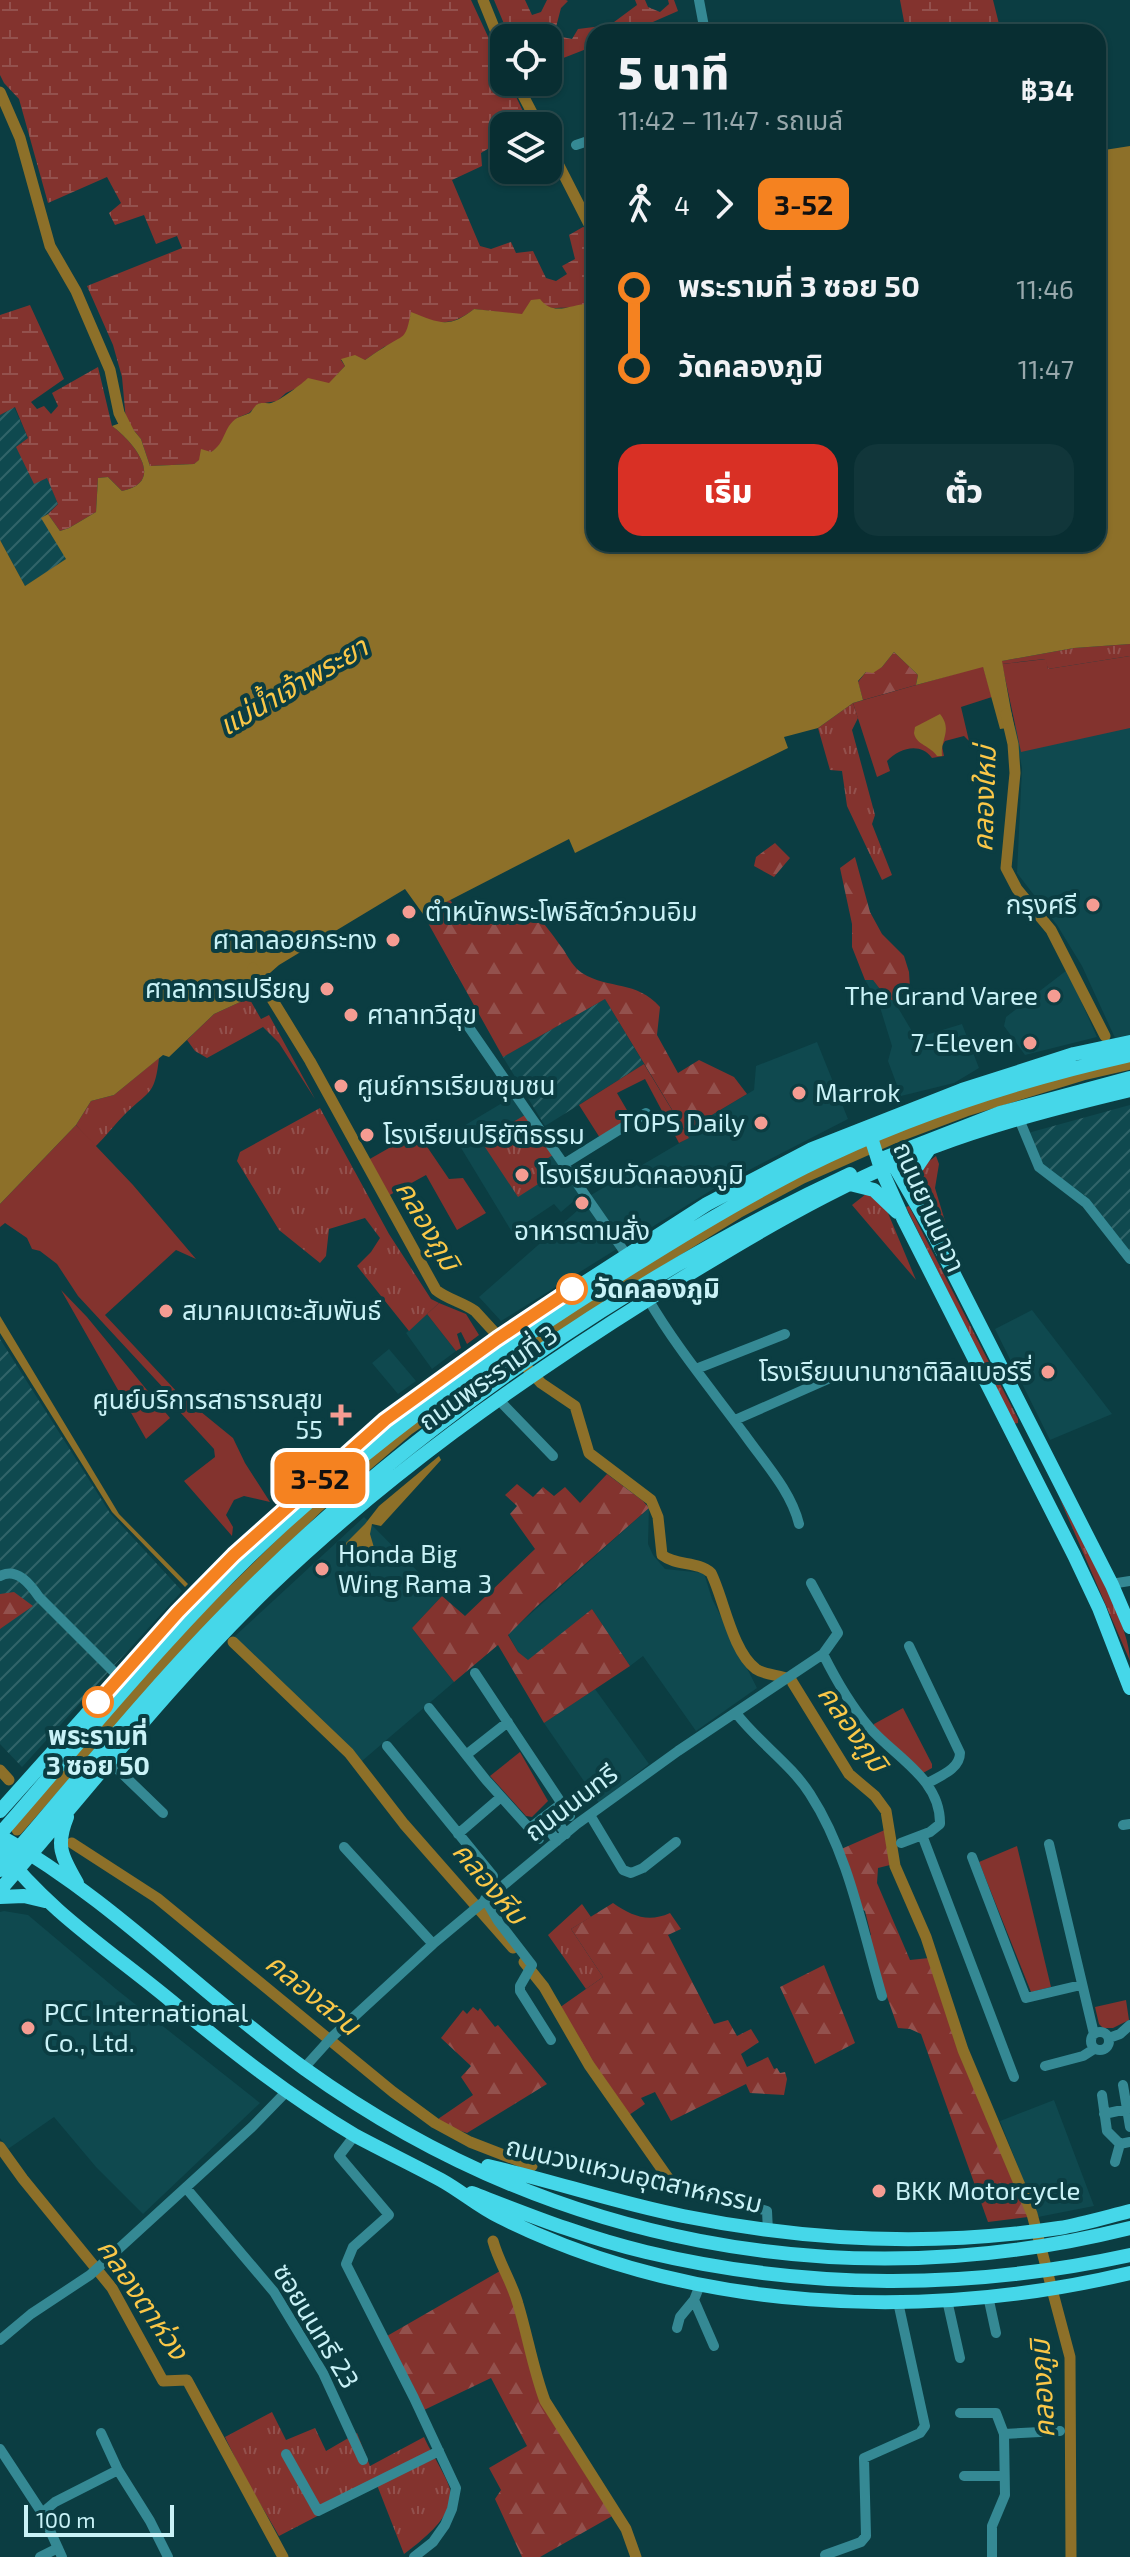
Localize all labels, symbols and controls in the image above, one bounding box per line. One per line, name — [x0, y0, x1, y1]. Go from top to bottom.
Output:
map controls — [490, 24, 562, 184]
button: locate — [490, 24, 562, 96]
text: 5 นาที — [618, 45, 729, 98]
text: ฿34 — [1020, 71, 1074, 107]
text: 11:42 – 11:47 · รถเมล์ — [618, 104, 843, 135]
button: layers — [490, 112, 562, 184]
icon: walk — [618, 182, 662, 226]
icon: forward — [702, 182, 746, 226]
text: 3-52 — [774, 187, 833, 221]
text: 4 — [674, 189, 690, 220]
text: พระรามที่ 3 ซอย 50 — [678, 267, 920, 303]
text: 11:46 — [1016, 273, 1074, 304]
text: วัดคลองภูมิ — [678, 347, 823, 383]
text: 11:47 — [1018, 353, 1074, 384]
button: เริ่ม — [618, 444, 838, 536]
button: ตั๋ว — [854, 444, 1074, 536]
water label: แม่น้ำเจ้าพระยา — [212, 627, 374, 741]
water label: คลองใหม่ — [964, 741, 1002, 853]
place label: กรุงศรี — [1006, 888, 1077, 921]
place label: ตำหนักพระโพธิสัตว์กวนอิม — [425, 895, 698, 926]
marker: กรุงศรี — [1084, 896, 1102, 914]
marker: ตำหนักพระโพธิสัตว์กวนอิม — [400, 903, 418, 921]
place label: ศาลาลอยกระทง — [213, 923, 377, 954]
marker: ศาลาลอยกระทง — [384, 931, 402, 949]
place label: ศาลาการเปรียญ — [145, 972, 311, 1003]
place label: The Grand Varee — [844, 979, 1038, 1010]
marker: ศาลาการเปรียญ — [318, 980, 336, 998]
marker: The Grand Varee — [1045, 987, 1063, 1005]
place label: ศาลาทวีสุข — [367, 998, 477, 1031]
marker: ศาลาทวีสุข — [342, 1006, 360, 1024]
place label: 7-Eleven — [911, 1026, 1014, 1057]
marker: 7-Eleven — [1021, 1034, 1039, 1052]
place label: ศูนย์การเรียนชุมชน — [357, 1069, 556, 1102]
place label: Marrok — [815, 1076, 901, 1107]
marker: ศูนย์การเรียนชุมชน — [332, 1077, 350, 1095]
marker: Marrok — [790, 1084, 808, 1102]
place label: TOPS Daily — [618, 1106, 745, 1137]
marker: TOPS Daily — [752, 1114, 770, 1132]
place label: โรงเรียนปริยัติธรรม — [383, 1118, 585, 1149]
marker: โรงเรียนปริยัติธรรม — [358, 1126, 376, 1144]
street label: ถนนยานนาวา — [888, 1136, 973, 1276]
place label: โรงเรียนวัดคลองภูมิ — [538, 1158, 744, 1191]
marker: โรงเรียนวัดคลองภูมิ — [513, 1166, 531, 1184]
water label: คลองภูมิ — [388, 1173, 470, 1279]
marker: อาหารตามสั่ง — [573, 1194, 591, 1212]
place label: อาหารตามสั่ง — [514, 1214, 650, 1245]
place label: วัดคลองภูมิ — [594, 1272, 720, 1305]
marker: วัดคลองภูมิ — [557, 1274, 587, 1304]
place label: สมาคมเตชะสัมพันธ์ — [182, 1294, 382, 1325]
marker: สมาคมเตชะสัมพันธ์ — [157, 1302, 175, 1320]
street label: ถนนพระรามที่ 3 — [411, 1317, 563, 1436]
place label: โรงเรียนนานาชาติลิลเบอร์รี่ — [759, 1354, 1032, 1386]
marker: โรงเรียนนานาชาติลิลเบอร์รี่ — [1039, 1363, 1057, 1381]
place label: ศูนย์บริการสาธารณสุข 55 — [93, 1383, 323, 1444]
marker: ศูนย์บริการสาธารณสุข 55 — [330, 1404, 352, 1426]
line badge: 3-52 — [264, 1452, 376, 1504]
text: 3-52 — [290, 1461, 350, 1495]
place label: Honda Big Wing Rama 3 — [338, 1537, 492, 1598]
marker: Honda Big Wing Rama 3 — [313, 1560, 331, 1578]
water label: คลองภูมิ — [810, 1677, 898, 1781]
marker: พระรามที่ 3 ซอย 50 — [83, 1687, 113, 1717]
place label: พระรามที่ 3 ซอย 50 — [46, 1718, 150, 1780]
street label: ถนนนนทรี — [518, 1757, 623, 1847]
water label: คลองหีบ — [446, 1834, 537, 1932]
water label: คลองสวน — [260, 1945, 369, 2043]
place label: PCC International Co., Ltd. — [44, 1996, 249, 2057]
marker: PCC International Co., Ltd. — [19, 2019, 37, 2037]
street label: ถนนวงแหวนอุตสาหกรรม — [503, 2129, 766, 2220]
place label: BKK Motorcycle — [895, 2174, 1080, 2205]
marker: BKK Motorcycle — [870, 2182, 888, 2200]
water label: คลองตาห่วง — [91, 2231, 198, 2367]
street label: ซอยนนทรี 23 — [268, 2257, 367, 2393]
water label: คลองภูมิ — [1021, 2336, 1063, 2439]
scale bar — [24, 2501, 174, 2537]
text: 100 m — [36, 2506, 95, 2532]

